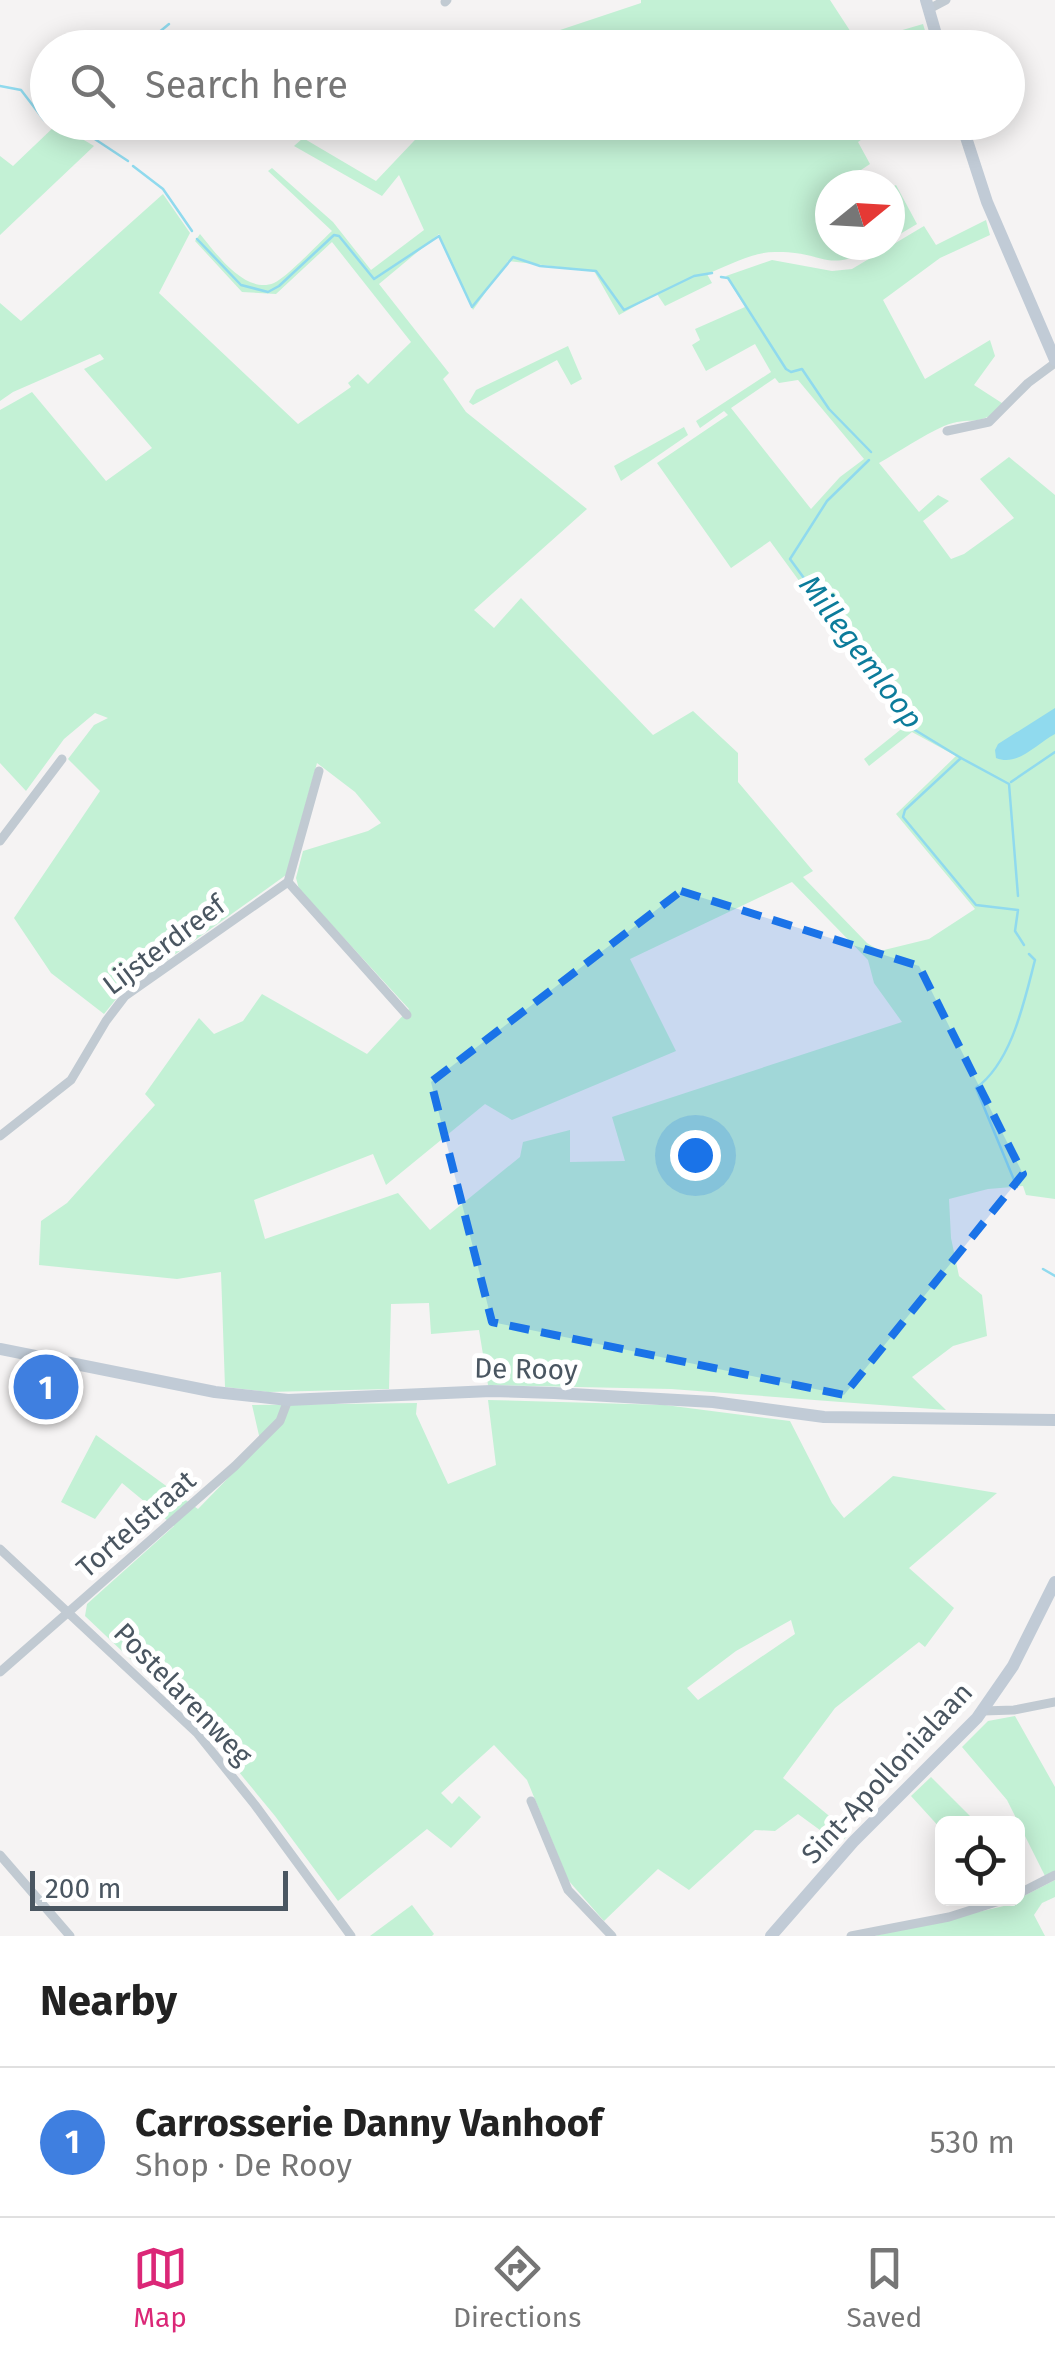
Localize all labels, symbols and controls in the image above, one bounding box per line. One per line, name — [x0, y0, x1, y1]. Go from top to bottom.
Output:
search box — [30, 30, 1025, 140]
icon: search — [65, 58, 120, 113]
text: Search here — [145, 62, 348, 108]
north arrow — [815, 170, 905, 260]
water label: Millegemloop — [792, 568, 930, 736]
street label: Lijsterdreef — [96, 887, 234, 1002]
your location — [670, 1130, 721, 1181]
pin: 1 — [13, 1350, 78, 1424]
street label: De Rooy — [474, 1352, 578, 1386]
street label: Tortelstraat — [70, 1463, 203, 1585]
street label: Postelarenweg — [107, 1616, 259, 1772]
street label: Sint-Apollonialaan — [795, 1676, 979, 1870]
map controls — [935, 1816, 1025, 1906]
button: locate — [935, 1816, 1025, 1906]
scale bar — [30, 1866, 288, 1910]
text: 200 m — [45, 1872, 122, 1905]
text: Nearby — [40, 1976, 177, 2026]
text: Carrosserie Danny Vanhoof — [135, 2100, 602, 2146]
text: 1 — [65, 2123, 80, 2161]
text: 530 m — [929, 2123, 1015, 2161]
text: Shop · De Rooy — [135, 2146, 352, 2184]
tab: Map — [133, 2241, 188, 2334]
tab: Directions — [453, 2241, 581, 2334]
tab: Saved — [847, 2241, 922, 2334]

